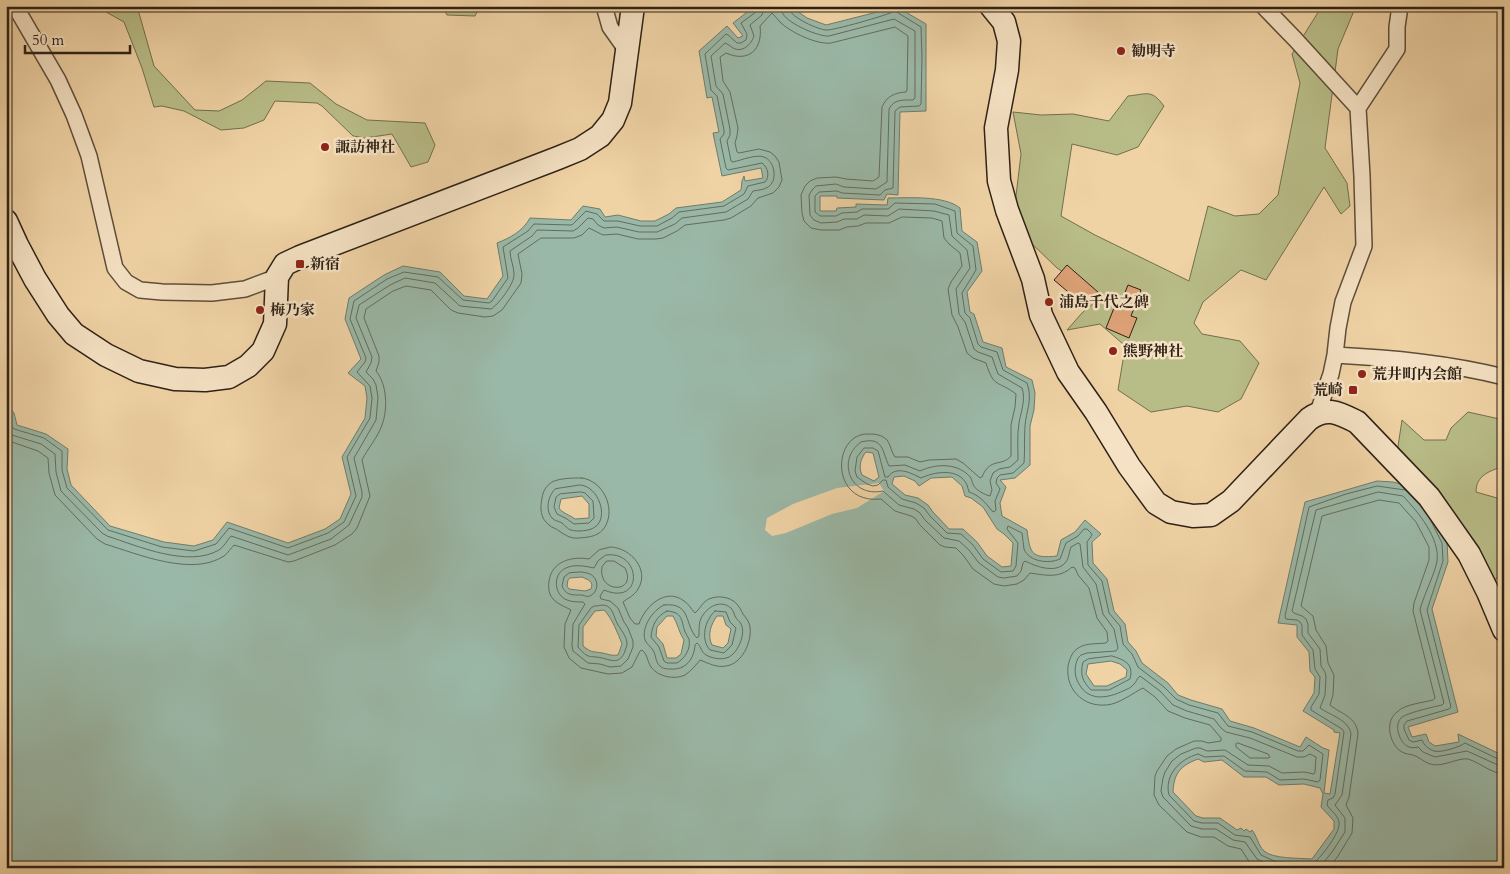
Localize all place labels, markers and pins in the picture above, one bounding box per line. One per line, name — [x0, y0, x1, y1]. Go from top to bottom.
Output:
place label: 勧明寺 — [1131, 41, 1176, 61]
marker: 勧明寺 — [1115, 45, 1127, 57]
place label: 諏訪神社 — [335, 137, 395, 157]
marker: 諏訪神社 — [319, 141, 331, 153]
place label: 新宿 — [310, 254, 340, 274]
marker: 新宿 — [294, 258, 306, 270]
place label: 浦島千代之碑 — [1059, 292, 1149, 312]
marker: 浦島千代之碑 — [1043, 296, 1055, 308]
place label: 梅乃家 — [270, 300, 315, 320]
marker: 梅乃家 — [254, 304, 266, 316]
place label: 熊野神社 — [1123, 341, 1183, 361]
marker: 熊野神社 — [1107, 345, 1119, 357]
place label: 荒井町内会館 — [1372, 364, 1462, 384]
marker: 荒井町内会館 — [1356, 368, 1368, 380]
place label: 荒崎 — [1313, 380, 1343, 400]
marker: 荒崎 — [1347, 384, 1359, 396]

